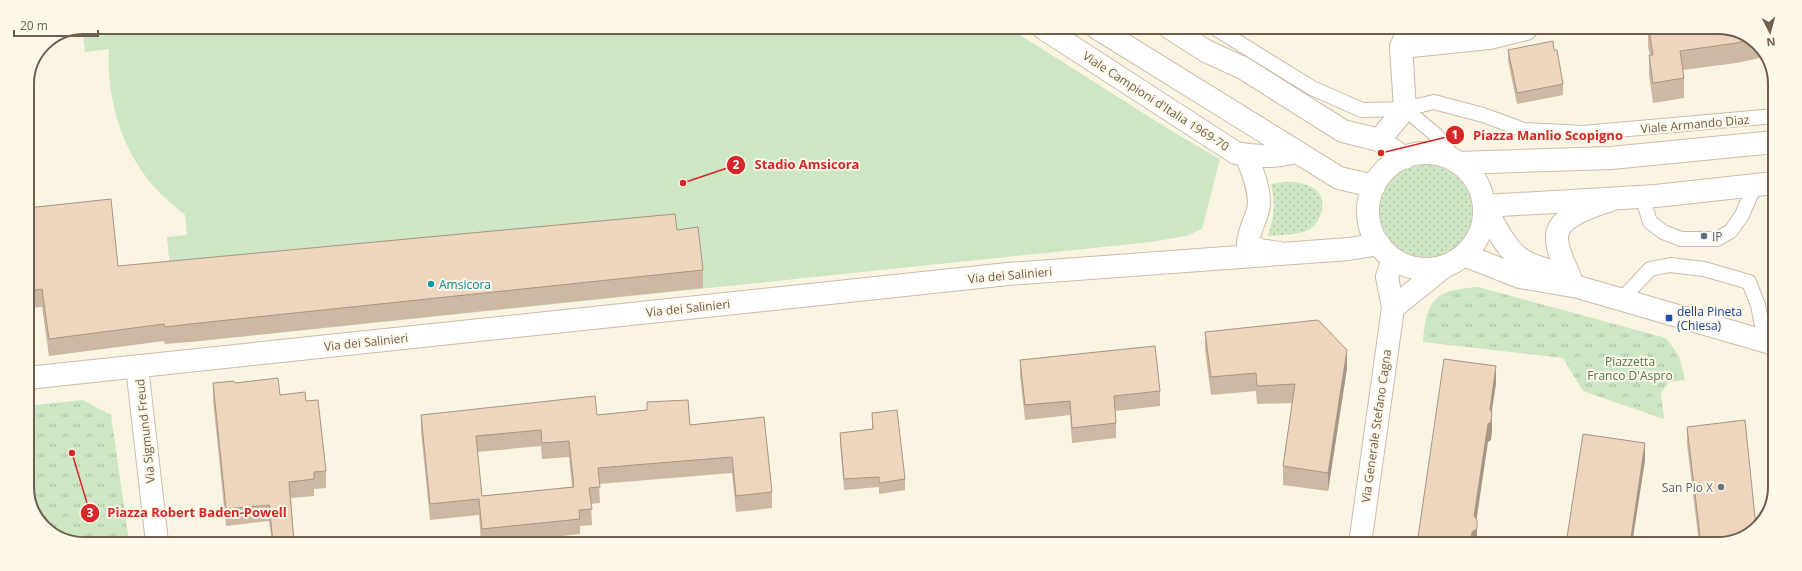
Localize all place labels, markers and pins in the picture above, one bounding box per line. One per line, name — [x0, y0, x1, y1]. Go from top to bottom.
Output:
callout: Piazza Manlio Scopigno — [1445, 123, 1631, 148]
callout: Stadio Amsicora — [726, 152, 867, 177]
place label: IP — [1712, 228, 1723, 245]
marker: IP — [1699, 231, 1709, 241]
place label: Amsicora — [439, 276, 491, 293]
marker: Amsicora — [426, 279, 436, 289]
place label: della Pineta (Chiesa) — [1677, 303, 1742, 334]
marker: della Pineta (Chiesa) — [1664, 313, 1674, 323]
place label: San Pio X — [1662, 479, 1713, 496]
marker: San Pio X — [1716, 482, 1726, 492]
callout: Piazza Robert Baden-Powell — [80, 500, 295, 525]

